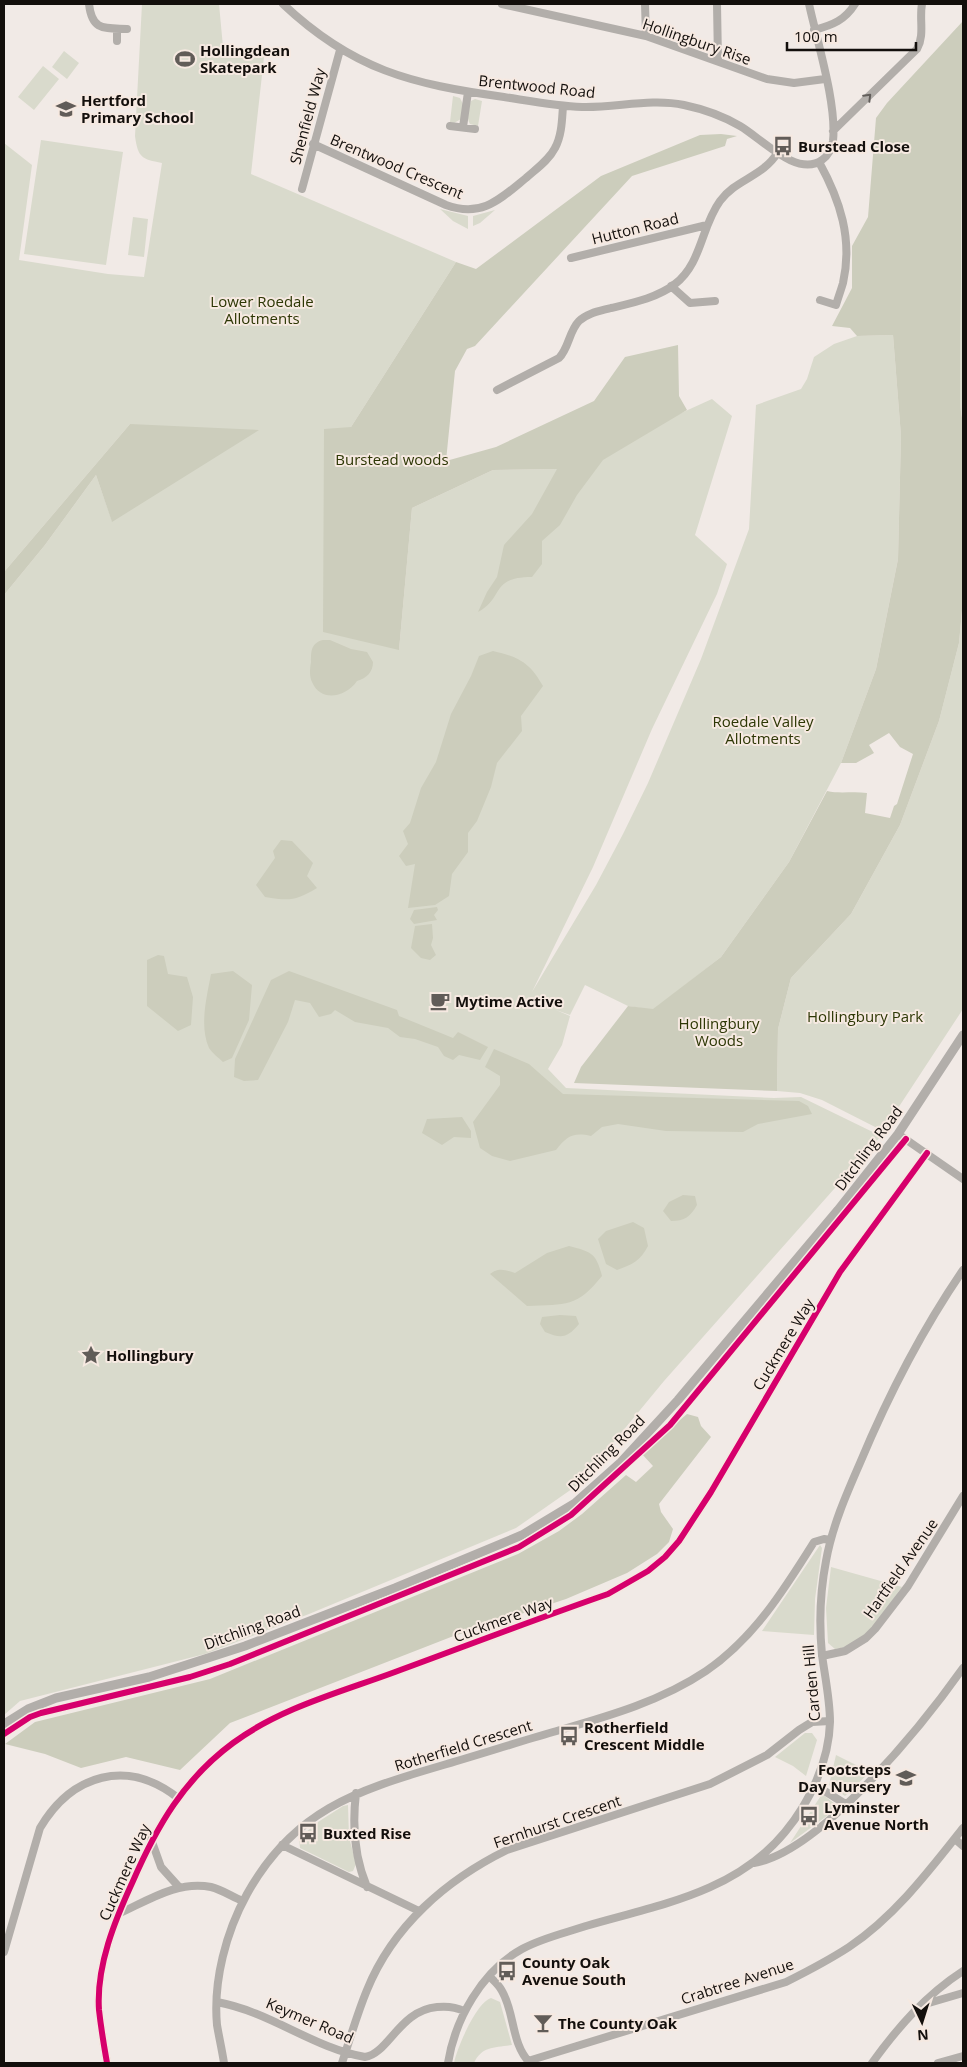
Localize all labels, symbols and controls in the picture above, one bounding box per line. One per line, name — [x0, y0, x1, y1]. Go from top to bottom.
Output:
street label: Hollingbury Rise — [640, 13, 754, 69]
scale bar — [787, 20, 916, 52]
text: 100 m — [794, 26, 838, 46]
place label: Hollingdean Skatepark — [200, 40, 290, 77]
sports icon: Hollingdean Skatepark — [174, 48, 196, 70]
street label: Shenfield Way — [285, 65, 330, 166]
street label: Brentwood Road — [478, 70, 596, 102]
place label: Hertford Primary School — [81, 90, 194, 127]
one-way arrow — [862, 94, 871, 103]
school or university icon: Hertford Primary School — [55, 98, 77, 120]
street label: Brentwood Crescent — [327, 129, 467, 203]
bus stop icon: Burstead Close — [772, 135, 794, 157]
place label: Burstead Close — [798, 136, 910, 156]
street label: Hutton Road — [589, 208, 681, 248]
park label: Lower Roedale Allotments — [210, 291, 314, 328]
park label: Burstead woods — [335, 449, 449, 469]
park label: Roedale Valley Allotments — [712, 711, 814, 748]
cafe icon: Mytime Active — [429, 990, 451, 1012]
place label: Mytime Active — [455, 991, 563, 1011]
park label: Hollingbury Park — [807, 1006, 923, 1026]
park label: Hollingbury Woods — [679, 1013, 760, 1050]
street label: Ditchling Road — [830, 1102, 906, 1194]
street label: Cuckmere Way — [748, 1294, 819, 1394]
place icon: Hollingbury — [80, 1344, 102, 1366]
place label: Hollingbury — [106, 1345, 194, 1365]
street label: Ditchling Road — [563, 1410, 649, 1496]
street label: Hartfield Avenue — [858, 1514, 942, 1622]
street label: Cuckmere Way — [451, 1592, 556, 1646]
street label: Ditchling Road — [201, 1600, 303, 1654]
street label: Carden Hill — [798, 1644, 824, 1722]
street label: Rotherfield Crescent — [392, 1715, 534, 1775]
place label: Rotherfield Crescent Middle — [584, 1717, 705, 1754]
bus stop icon: Rotherfield Crescent Middle — [558, 1725, 580, 1747]
place label: Footsteps Day Nursery — [798, 1759, 891, 1796]
school or university icon: Footsteps Day Nursery — [895, 1767, 917, 1789]
street label: Fernhurst Crescent — [491, 1790, 623, 1852]
place label: Lyminster Avenue North — [824, 1797, 929, 1834]
bus stop icon: Lyminster Avenue North — [798, 1805, 820, 1827]
street label: Cuckmere Way — [94, 1820, 155, 1924]
bus stop icon: Buxted Rise — [297, 1822, 319, 1844]
place label: Buxted Rise — [323, 1823, 411, 1843]
place label: County Oak Avenue South — [522, 1952, 626, 1989]
street label: Crabtree Avenue — [678, 1953, 796, 2009]
bus stop icon: County Oak Avenue South — [496, 1960, 518, 1982]
street label: Keymer Road — [263, 1993, 357, 2047]
north arrow — [897, 1997, 947, 2047]
bar icon: The County Oak — [532, 2012, 554, 2034]
place label: The County Oak — [558, 2013, 678, 2033]
text: N — [917, 2026, 929, 2045]

